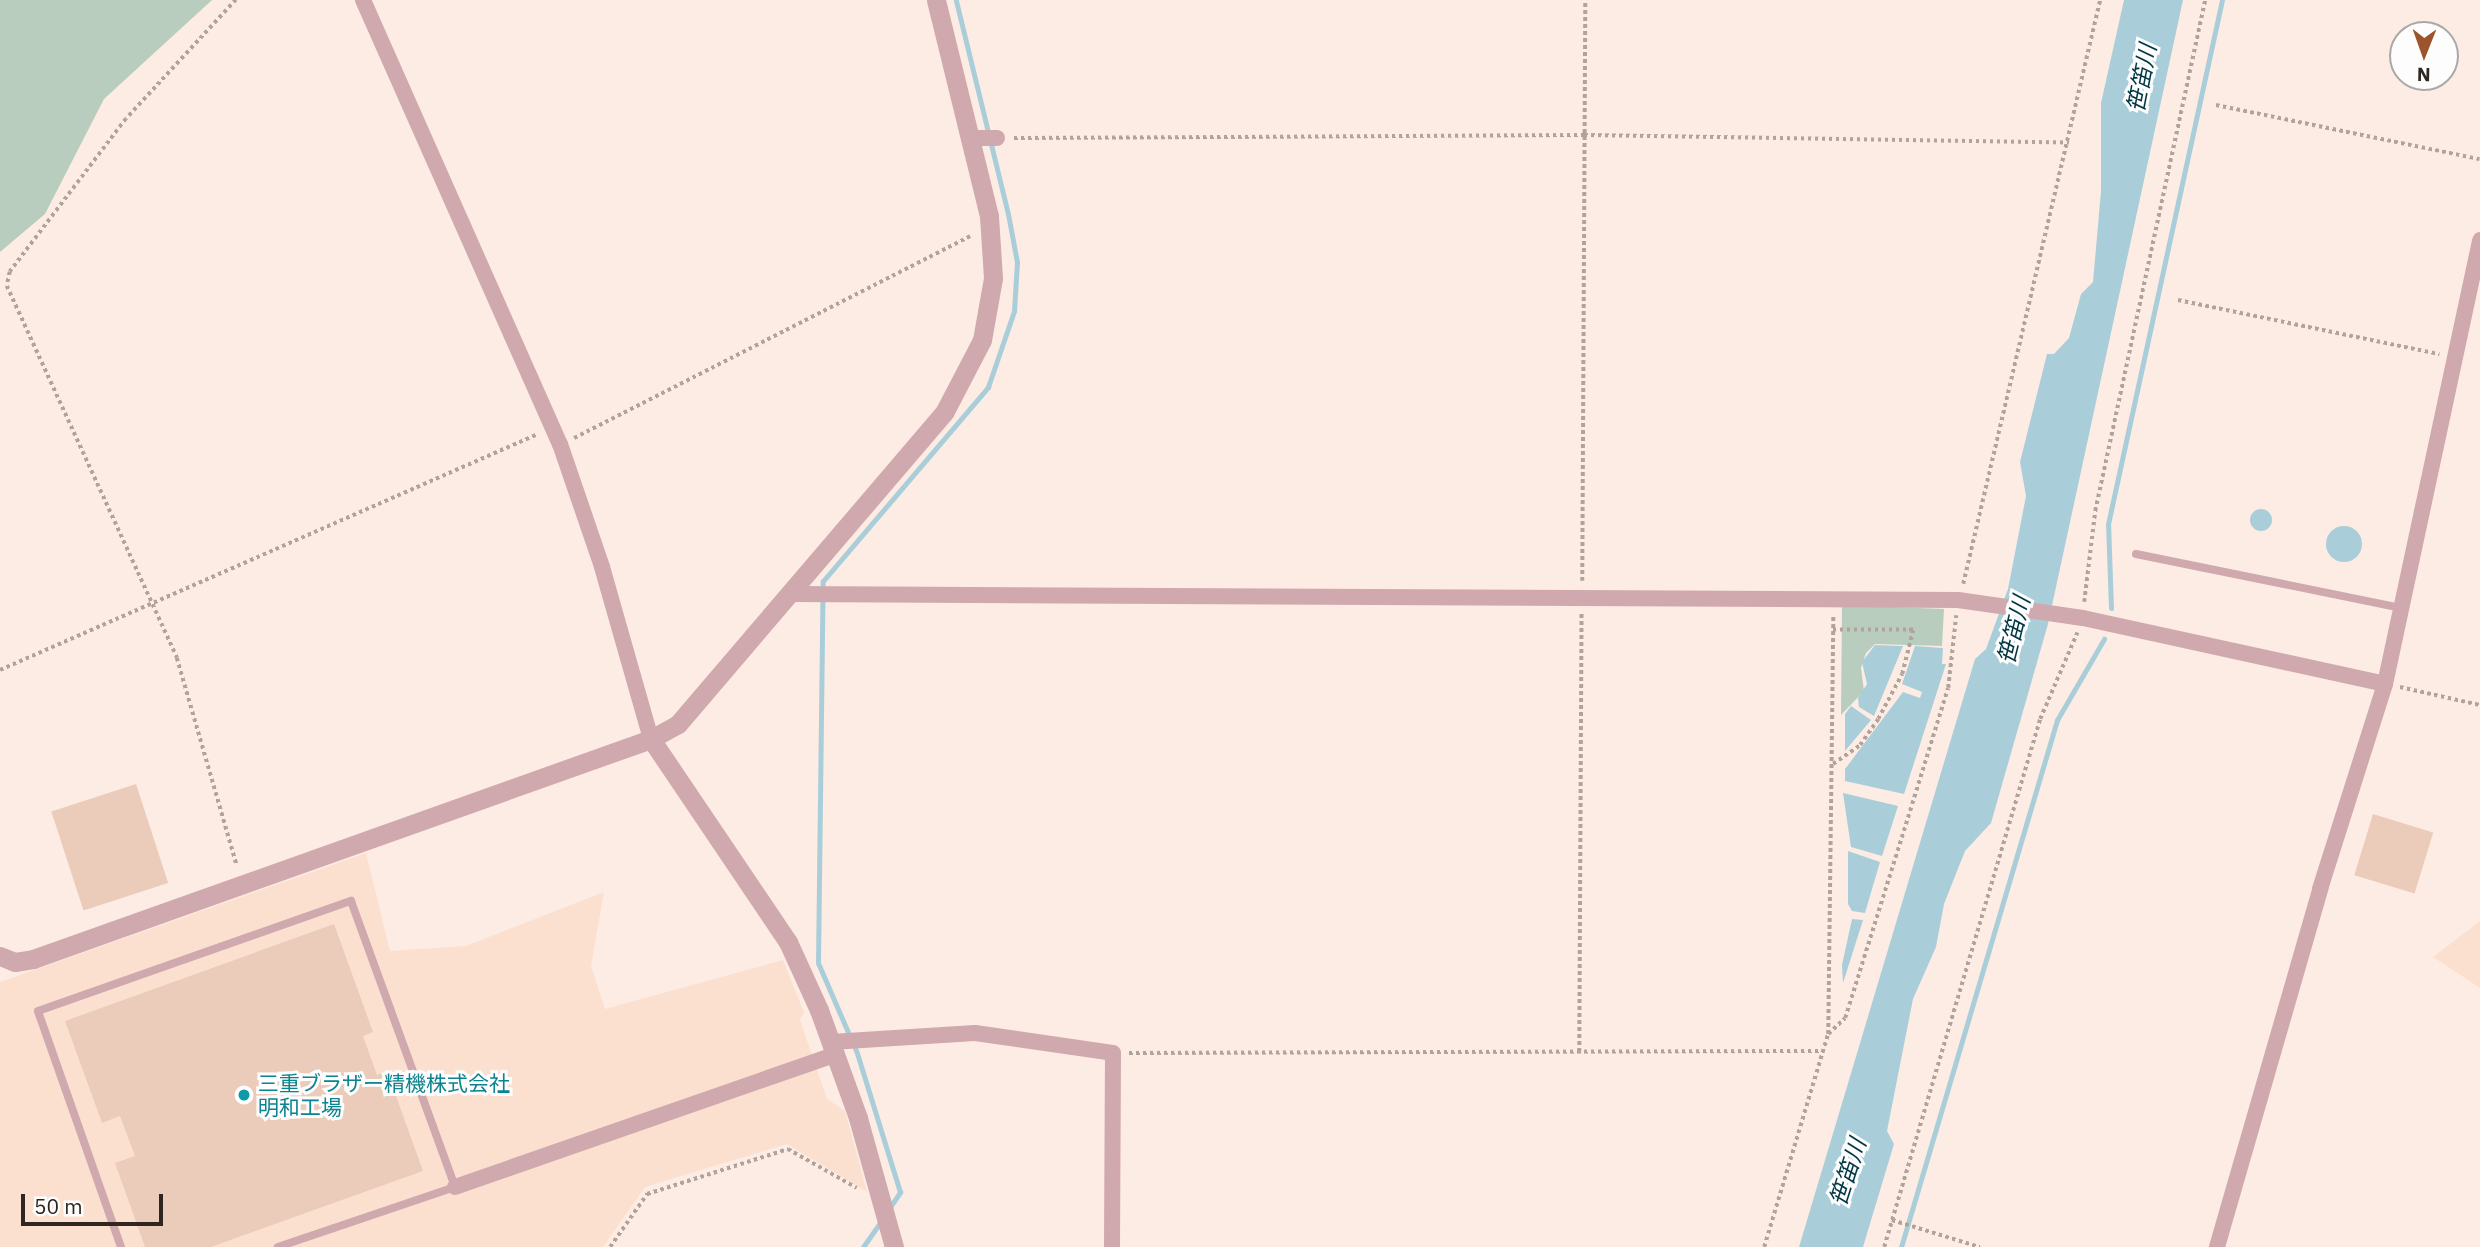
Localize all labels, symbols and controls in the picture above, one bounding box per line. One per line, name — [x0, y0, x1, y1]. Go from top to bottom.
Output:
north arrow — [2389, 21, 2459, 91]
water label: 笹笛川 — [2121, 42, 2161, 114]
text: N — [2417, 63, 2431, 87]
water label: 笹笛川 — [1991, 593, 2035, 667]
place label: 三重ブラザー精機株式会社 明和工場 — [258, 1070, 510, 1120]
marker: 三重ブラザー精機株式会社 明和工場 — [236, 1087, 252, 1103]
water label: 笹笛川 — [1823, 1135, 1871, 1209]
scale bar — [24, 1180, 166, 1224]
text: 50 m — [34, 1192, 83, 1220]

